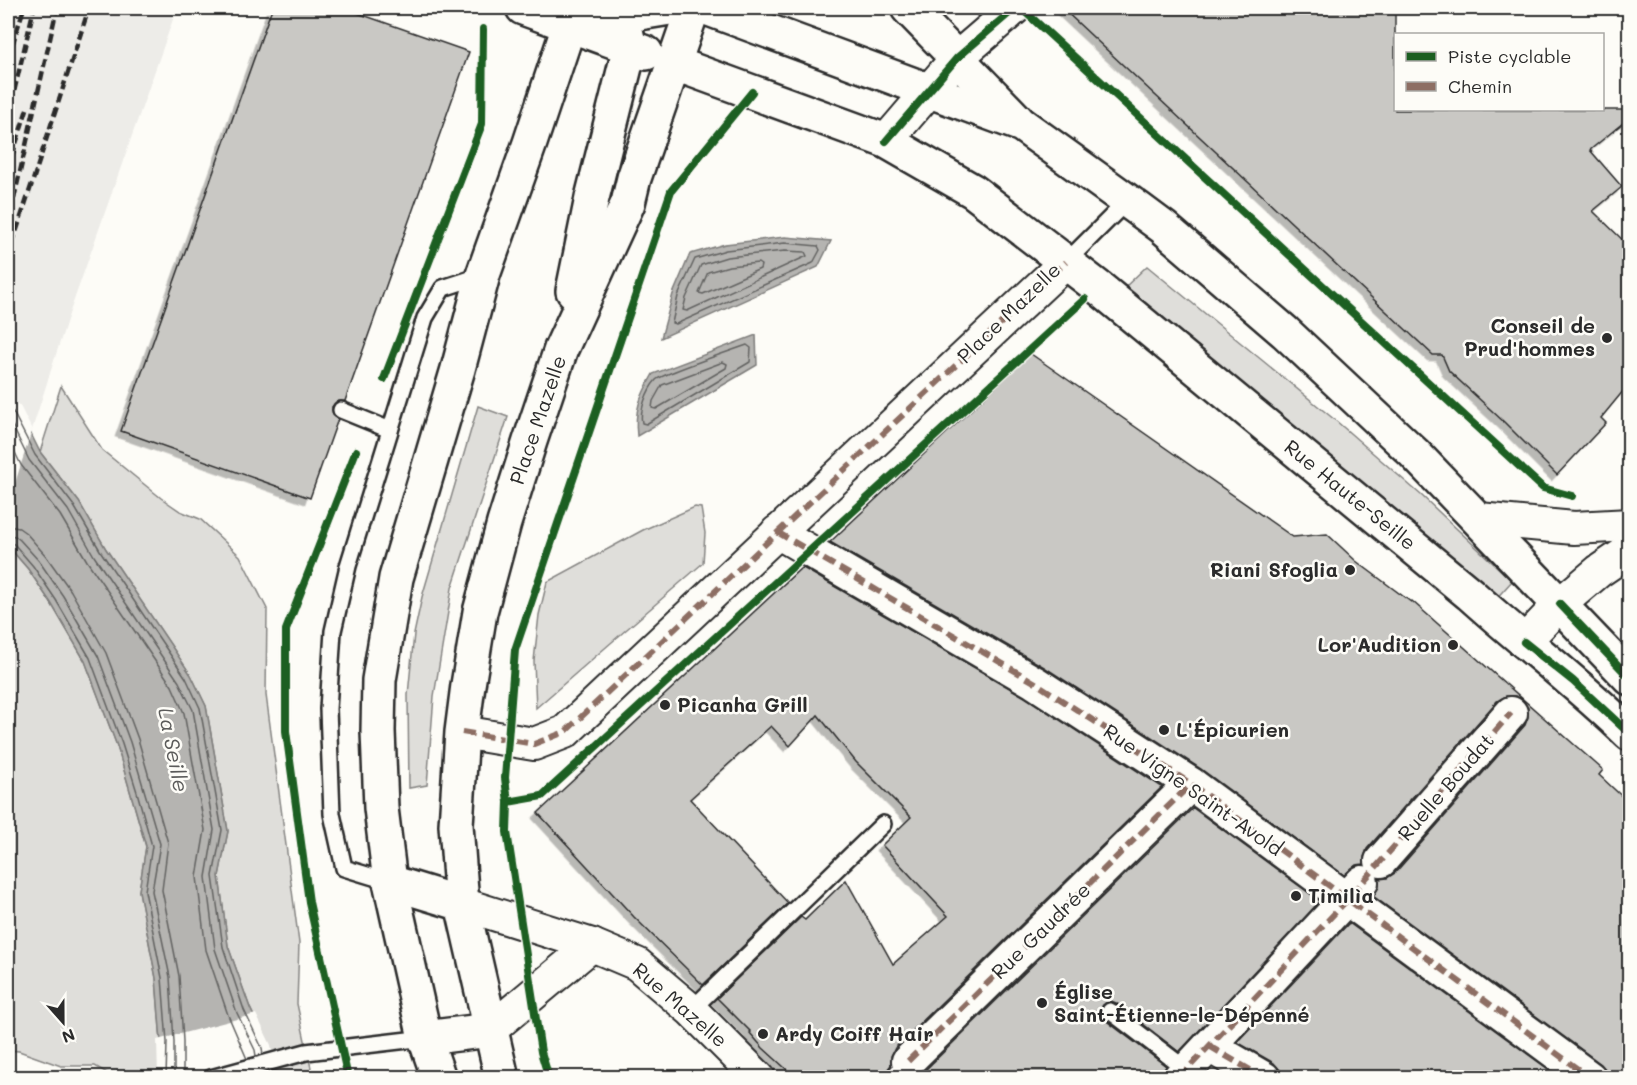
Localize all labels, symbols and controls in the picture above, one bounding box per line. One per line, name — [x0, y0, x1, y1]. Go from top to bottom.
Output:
legend — [1394, 33, 1604, 111]
text: Piste cyclable — [1448, 44, 1572, 68]
text: Chemin — [1448, 74, 1512, 98]
street label: Place Mazelle — [951, 256, 1066, 368]
place label: Conseil de Prud'hommes — [1464, 312, 1595, 361]
marker: Conseil de Prud'hommes — [1600, 331, 1614, 345]
street label: Place Mazelle — [503, 352, 571, 488]
street label: Rue Haute-Seille — [1279, 433, 1422, 555]
place label: Riani Sfoglia — [1210, 556, 1338, 582]
marker: Riani Sfoglia — [1343, 563, 1357, 577]
place label: Lor'Audition — [1317, 631, 1441, 657]
marker: Lor'Audition — [1446, 638, 1460, 652]
place label: Picanha Grill — [677, 691, 808, 717]
marker: Picanha Grill — [658, 698, 672, 712]
water label: La Seille — [153, 705, 196, 794]
place label: L'Épicurien — [1176, 716, 1289, 742]
street label: Rue Vigne Saint-Avold — [1099, 717, 1288, 861]
marker: L'Épicurien — [1157, 723, 1171, 737]
street label: Ruelle Boudat — [1391, 727, 1499, 845]
street label: Rue Gaudrée — [985, 876, 1095, 984]
place label: Timilìa — [1308, 882, 1374, 908]
marker: Timilìa — [1289, 889, 1303, 903]
street label: Rue Mazelle — [628, 956, 733, 1052]
place label: Église Saint-Étienne-le-Dépenné — [1054, 978, 1310, 1027]
north arrow — [33, 992, 93, 1052]
marker: Église Saint-Étienne-le-Dépenné — [1035, 996, 1049, 1010]
place label: Ardy Coiff Hair — [775, 1020, 934, 1046]
text: N — [59, 1024, 78, 1048]
marker: Ardy Coiff Hair — [756, 1027, 770, 1041]

